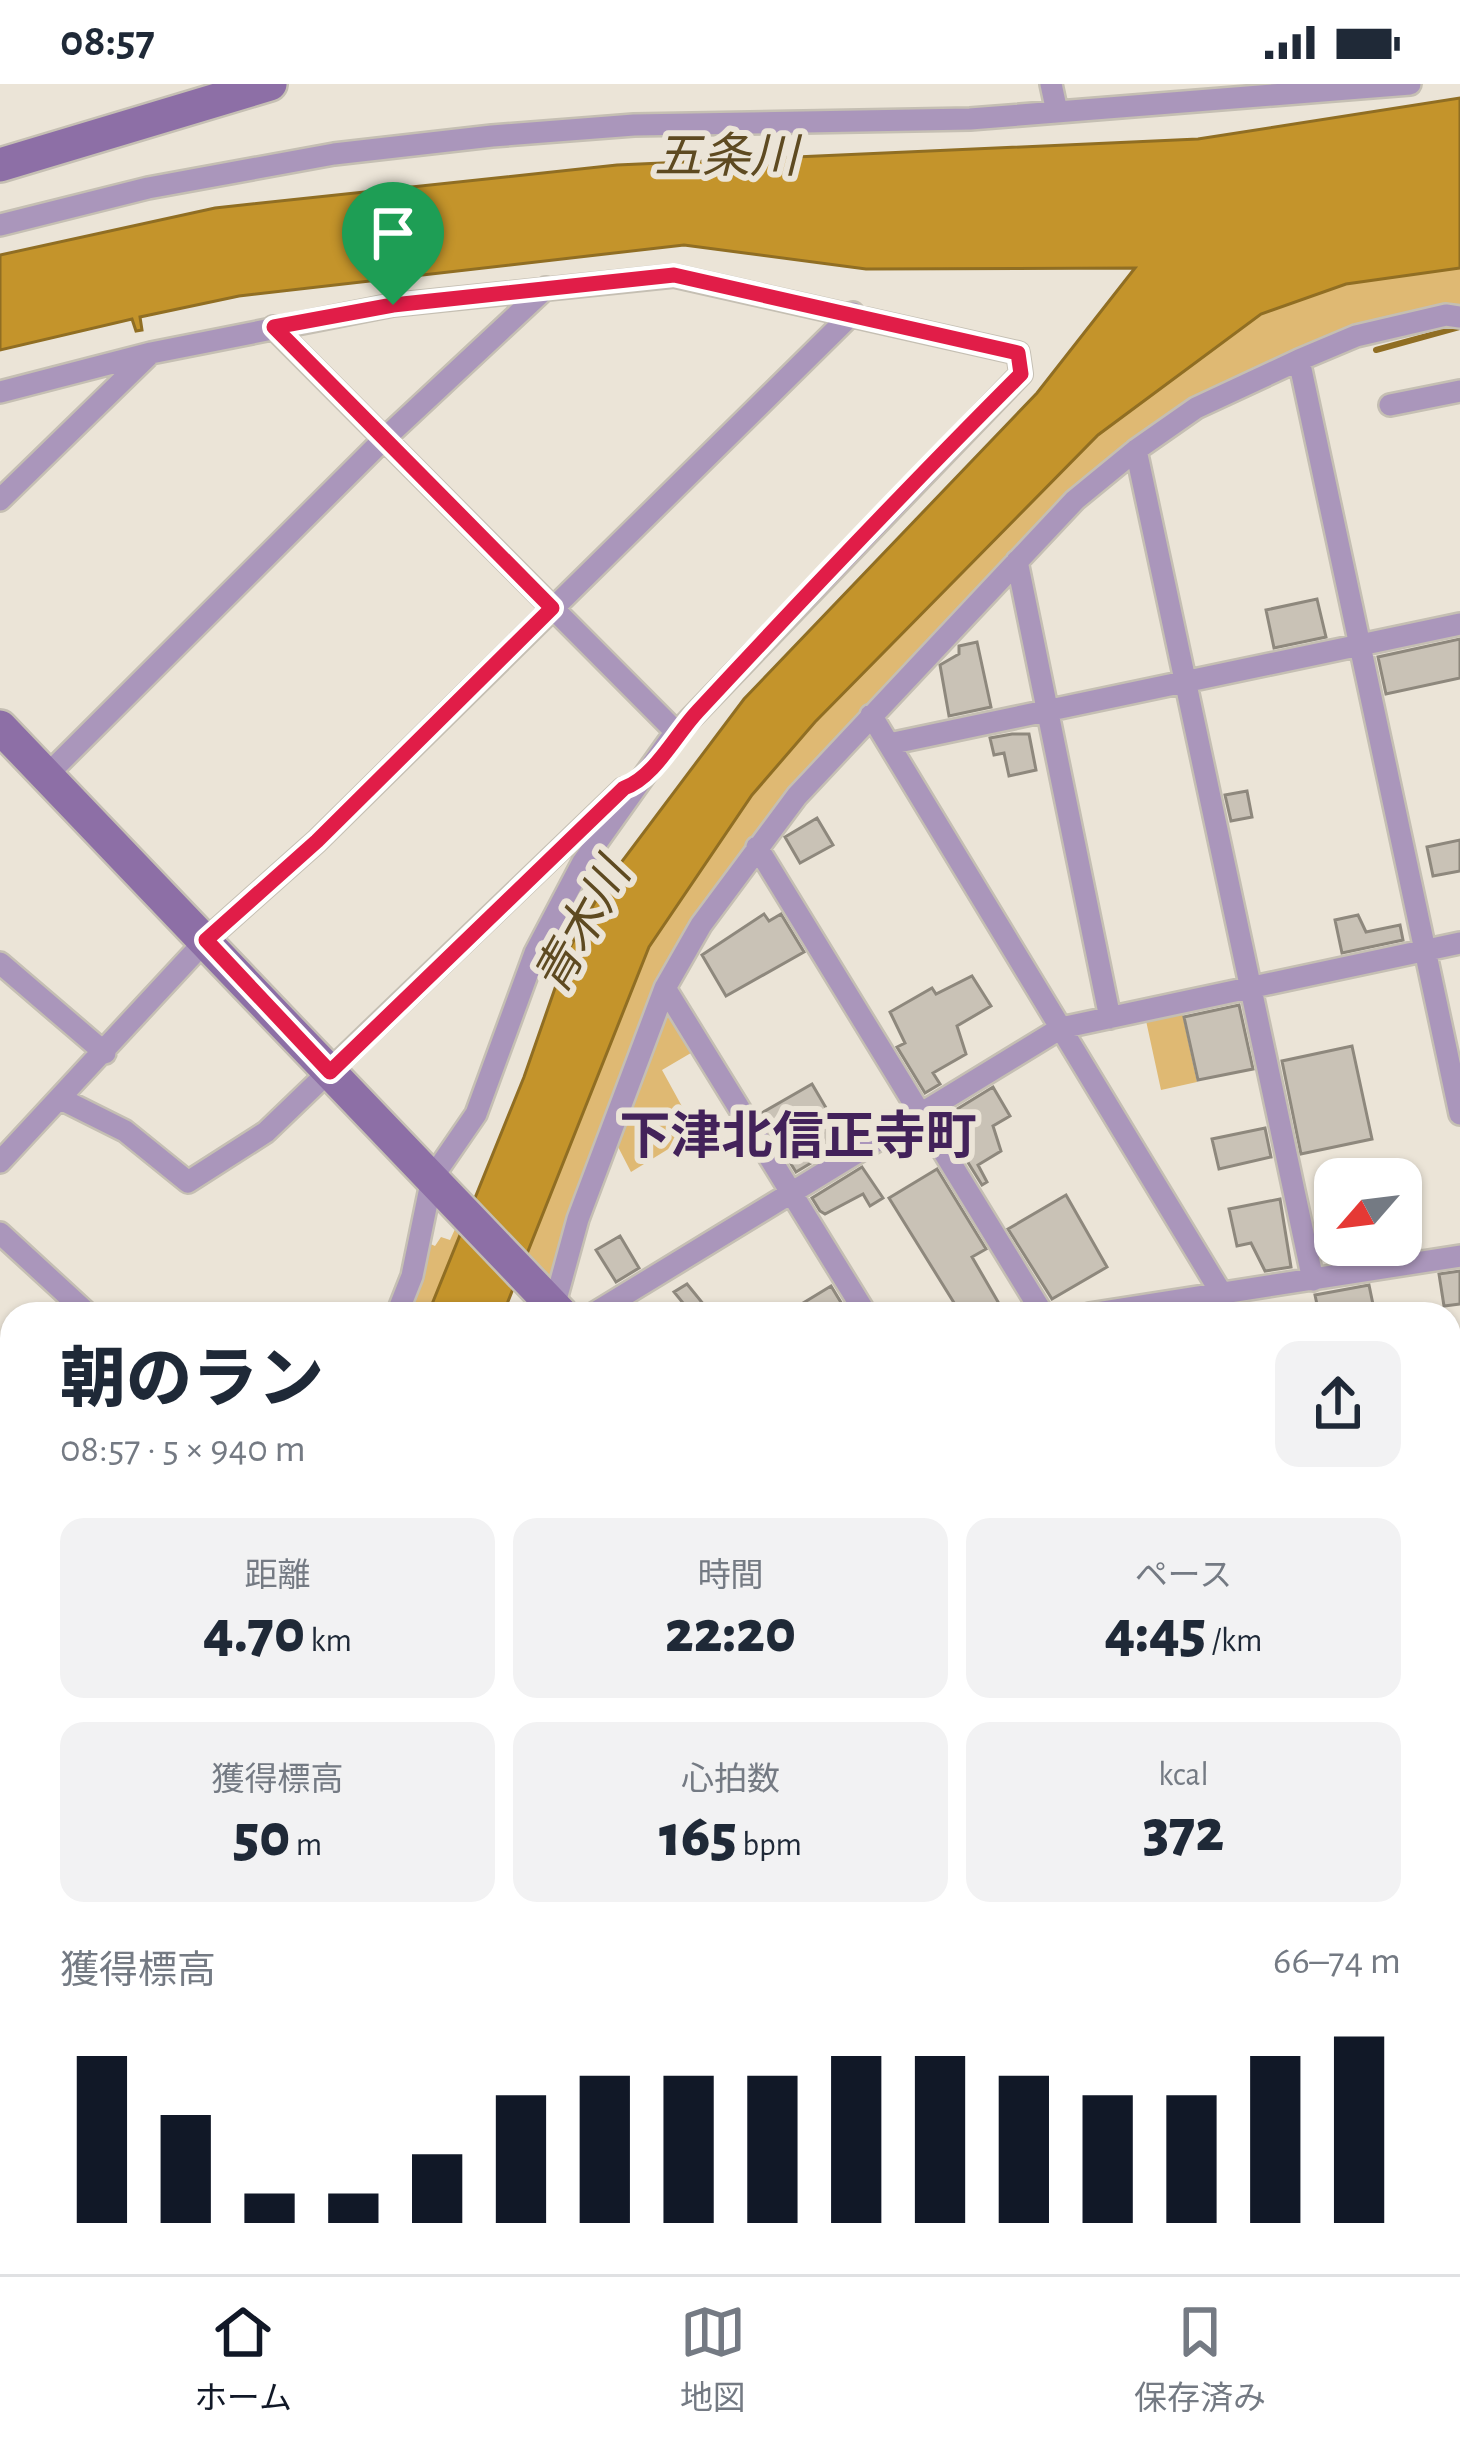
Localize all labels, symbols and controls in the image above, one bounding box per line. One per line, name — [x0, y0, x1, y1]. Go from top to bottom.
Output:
text: 08:57 — [60, 19, 155, 64]
water label: 五条川 — [654, 131, 803, 182]
pin — [342, 182, 444, 305]
icon: arrive — [360, 200, 426, 266]
water label: 青木川 — [525, 847, 642, 1002]
district label: 下津北信正寺町 — [619, 1109, 977, 1163]
north arrow — [1314, 1158, 1422, 1266]
map controls — [1314, 1158, 1422, 1266]
button: share — [1275, 1341, 1401, 1467]
text: 朝のラン — [60, 1348, 324, 1414]
text: 08:57 · 5 × 940 m — [60, 1430, 306, 1469]
text: 距離 — [245, 1560, 311, 1593]
text: 時間 — [698, 1560, 764, 1593]
text: ペース — [1135, 1560, 1232, 1593]
text: 4.70 — [203, 1603, 305, 1663]
text: 22:20 — [665, 1603, 796, 1663]
text: 4:45 — [1104, 1603, 1206, 1663]
text: km — [305, 1625, 352, 1658]
text: /km — [1206, 1625, 1263, 1658]
text: kcal — [1158, 1759, 1209, 1792]
text: 獲得標高 — [212, 1764, 344, 1797]
text: 心拍数 — [681, 1764, 780, 1797]
text: 372 — [1143, 1802, 1224, 1862]
text: 50 — [233, 1807, 290, 1867]
text: 165 — [659, 1807, 737, 1867]
text: m — [290, 1829, 322, 1862]
text: bpm — [737, 1829, 802, 1862]
text: 66–74 m — [1273, 1942, 1401, 1981]
text: 獲得標高 — [60, 1952, 216, 1991]
tab: ホーム — [194, 2299, 292, 2420]
tab: 地図 — [680, 2299, 746, 2420]
tab: 保存済み — [1134, 2299, 1266, 2420]

